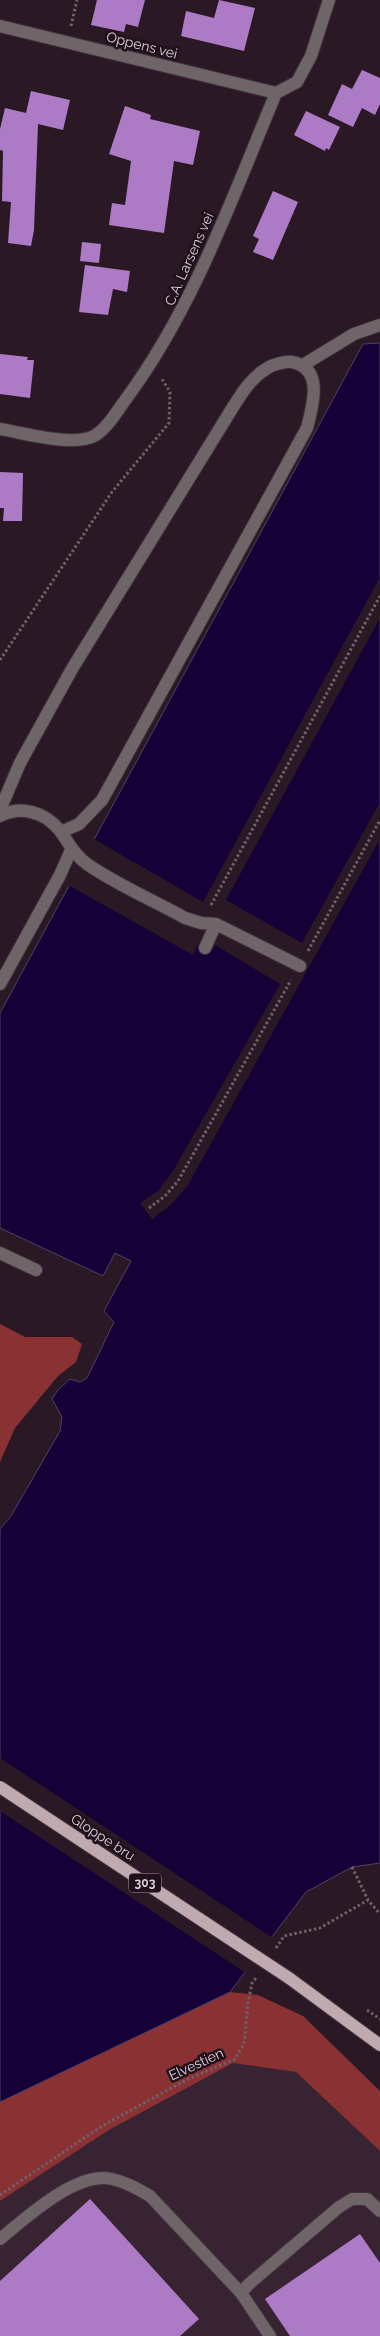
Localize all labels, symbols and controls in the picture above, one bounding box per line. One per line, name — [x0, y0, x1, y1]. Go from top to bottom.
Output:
street label: Oppens vei — [105, 28, 179, 62]
street label: C.A. Larsens vei — [161, 210, 217, 308]
street label: Gloppe bru — [68, 1810, 138, 1864]
road number: 303 — [129, 1874, 161, 1892]
street label: Elvestien — [166, 2044, 226, 2084]

